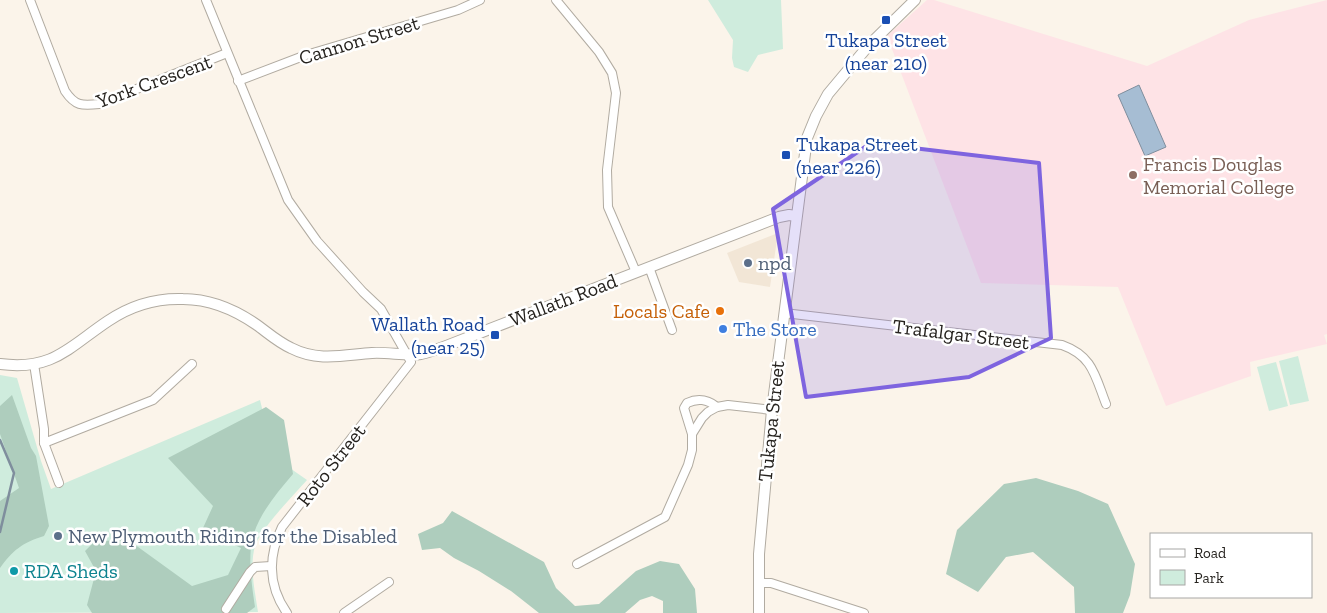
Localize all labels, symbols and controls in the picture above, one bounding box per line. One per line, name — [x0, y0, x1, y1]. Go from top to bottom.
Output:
street label: Cannon Street — [296, 10, 423, 70]
marker: Tukapa Street (near 210) — [880, 14, 892, 26]
place label: Tukapa Street (near 210) — [825, 28, 947, 75]
street label: York Crescent — [92, 49, 216, 113]
place label: Tukapa Street (near 226) — [796, 132, 918, 179]
marker: Tukapa Street (near 226) — [780, 149, 792, 161]
place label: Francis Douglas Memorial College — [1143, 152, 1294, 199]
marker: Francis Douglas Memorial College — [1127, 169, 1139, 181]
place label: npd — [758, 251, 791, 275]
marker: npd — [742, 257, 754, 269]
street label: Wallath Road — [506, 268, 620, 332]
place label: Locals Cafe — [613, 299, 710, 323]
marker: Locals Cafe — [714, 305, 726, 317]
place label: Wallath Road (near 25) — [371, 312, 485, 359]
street label: Trafalgar Street — [891, 314, 1031, 354]
place label: The Store — [733, 317, 817, 341]
marker: The Store — [717, 323, 729, 335]
marker: Wallath Road (near 25) — [489, 329, 501, 341]
street label: Tukapa Street — [753, 359, 789, 483]
street label: Roto Street — [292, 419, 371, 511]
place label: New Plymouth Riding for the Disabled — [68, 524, 397, 548]
marker: New Plymouth Riding for the Disabled — [52, 530, 64, 542]
legend — [1150, 533, 1312, 598]
text: Road — [1194, 544, 1227, 562]
place label: RDA Sheds — [24, 559, 118, 583]
marker: RDA Sheds — [8, 565, 20, 577]
text: Park — [1194, 569, 1224, 587]

